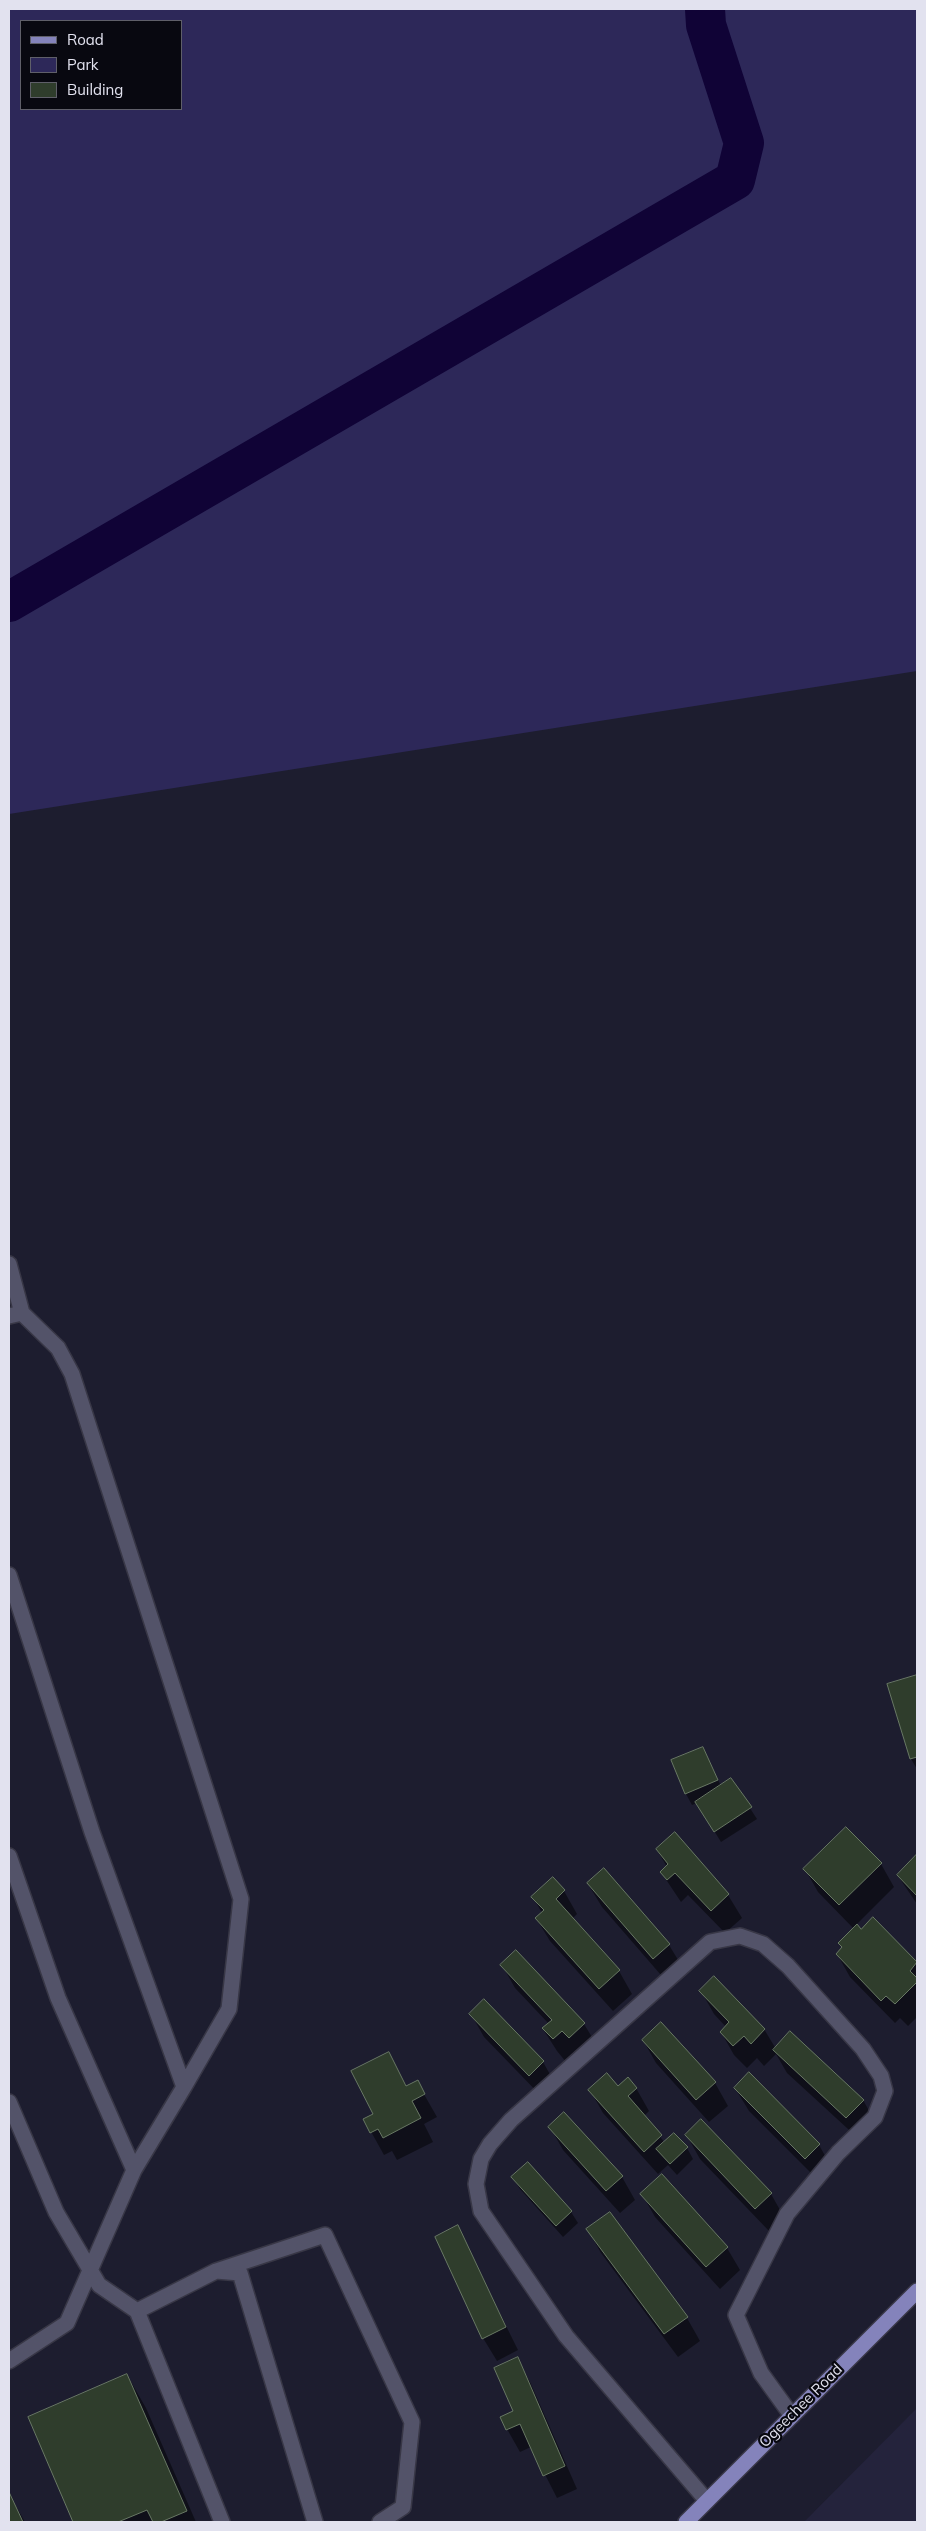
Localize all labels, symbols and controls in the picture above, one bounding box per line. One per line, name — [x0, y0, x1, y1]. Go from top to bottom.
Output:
legend — [20, 20, 182, 110]
text: Road — [67, 30, 104, 49]
text: Park — [67, 55, 99, 74]
text: Building — [67, 80, 123, 99]
street label: Ogeechee Road — [756, 2361, 846, 2451]

